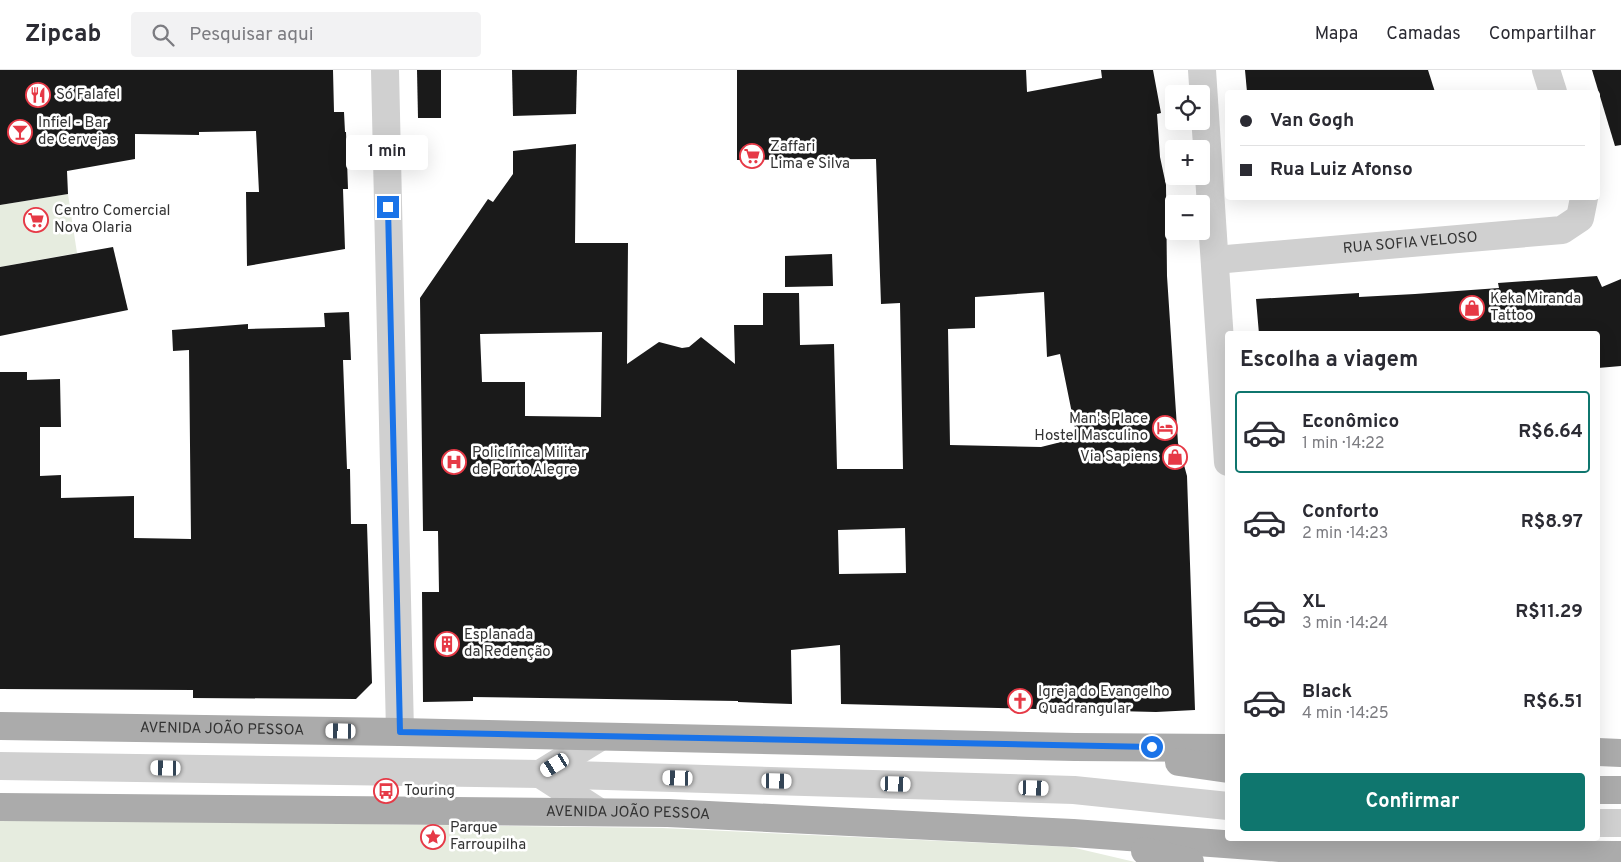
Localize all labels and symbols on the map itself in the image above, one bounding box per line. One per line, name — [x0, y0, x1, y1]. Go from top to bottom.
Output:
restaurant icon: Só Falafel — [25, 82, 51, 108]
place label: Só Falafel — [56, 86, 120, 105]
place label: Infiel - Bar de Cervejas — [38, 114, 116, 150]
bar icon: Infiel - Bar de Cervejas — [7, 119, 33, 145]
callout: 1 min — [347, 134, 429, 170]
place label: Zaffari Lima e Silva — [770, 138, 850, 174]
supermarket icon: Zaffari Lima e Silva — [739, 143, 765, 169]
route end — [377, 196, 399, 218]
place label: Centro Comercial Nova Olaria — [54, 202, 170, 238]
supermarket icon: Centro Comercial Nova Olaria — [23, 207, 49, 233]
street label: RUA SOFIA VELOSO — [1342, 228, 1478, 258]
place label: Keka Miranda Tattoo — [1490, 290, 1581, 326]
shop icon: Keka Miranda Tattoo — [1459, 295, 1485, 321]
place label: Man's Place Hostel Masculino — [1034, 410, 1148, 446]
hotel icon: Man's Place Hostel Masculino — [1152, 415, 1178, 441]
place label: Policlínica Militar de Porto Alegre — [472, 444, 587, 480]
shop icon: Via Sapiens — [1162, 444, 1188, 470]
place label: Via Sapiens — [1080, 448, 1158, 467]
hospital icon: Policlínica Militar de Porto Alegre — [441, 449, 467, 475]
place label: Esplanada da Redenção — [464, 626, 551, 662]
building icon: Esplanada da Redenção — [434, 631, 460, 657]
place label: Igreja do Evangelho Quadrangular — [1038, 683, 1170, 719]
church icon: Igreja do Evangelho Quadrangular — [1007, 688, 1033, 714]
street label: AVENIDA JOÃO PESSOA — [140, 719, 304, 740]
car — [325, 723, 356, 739]
route start — [1141, 736, 1163, 758]
car — [538, 751, 571, 779]
car — [150, 760, 181, 776]
car — [662, 770, 693, 786]
car — [761, 773, 792, 789]
car — [880, 776, 911, 792]
bus stop icon: Touring — [373, 778, 399, 804]
car — [1018, 780, 1049, 796]
place label: Touring — [404, 782, 455, 801]
street label: AVENIDA JOÃO PESSOA — [546, 802, 711, 825]
place label: Parque Farroupilha — [450, 819, 526, 855]
place icon: Parque Farroupilha — [420, 824, 446, 850]

